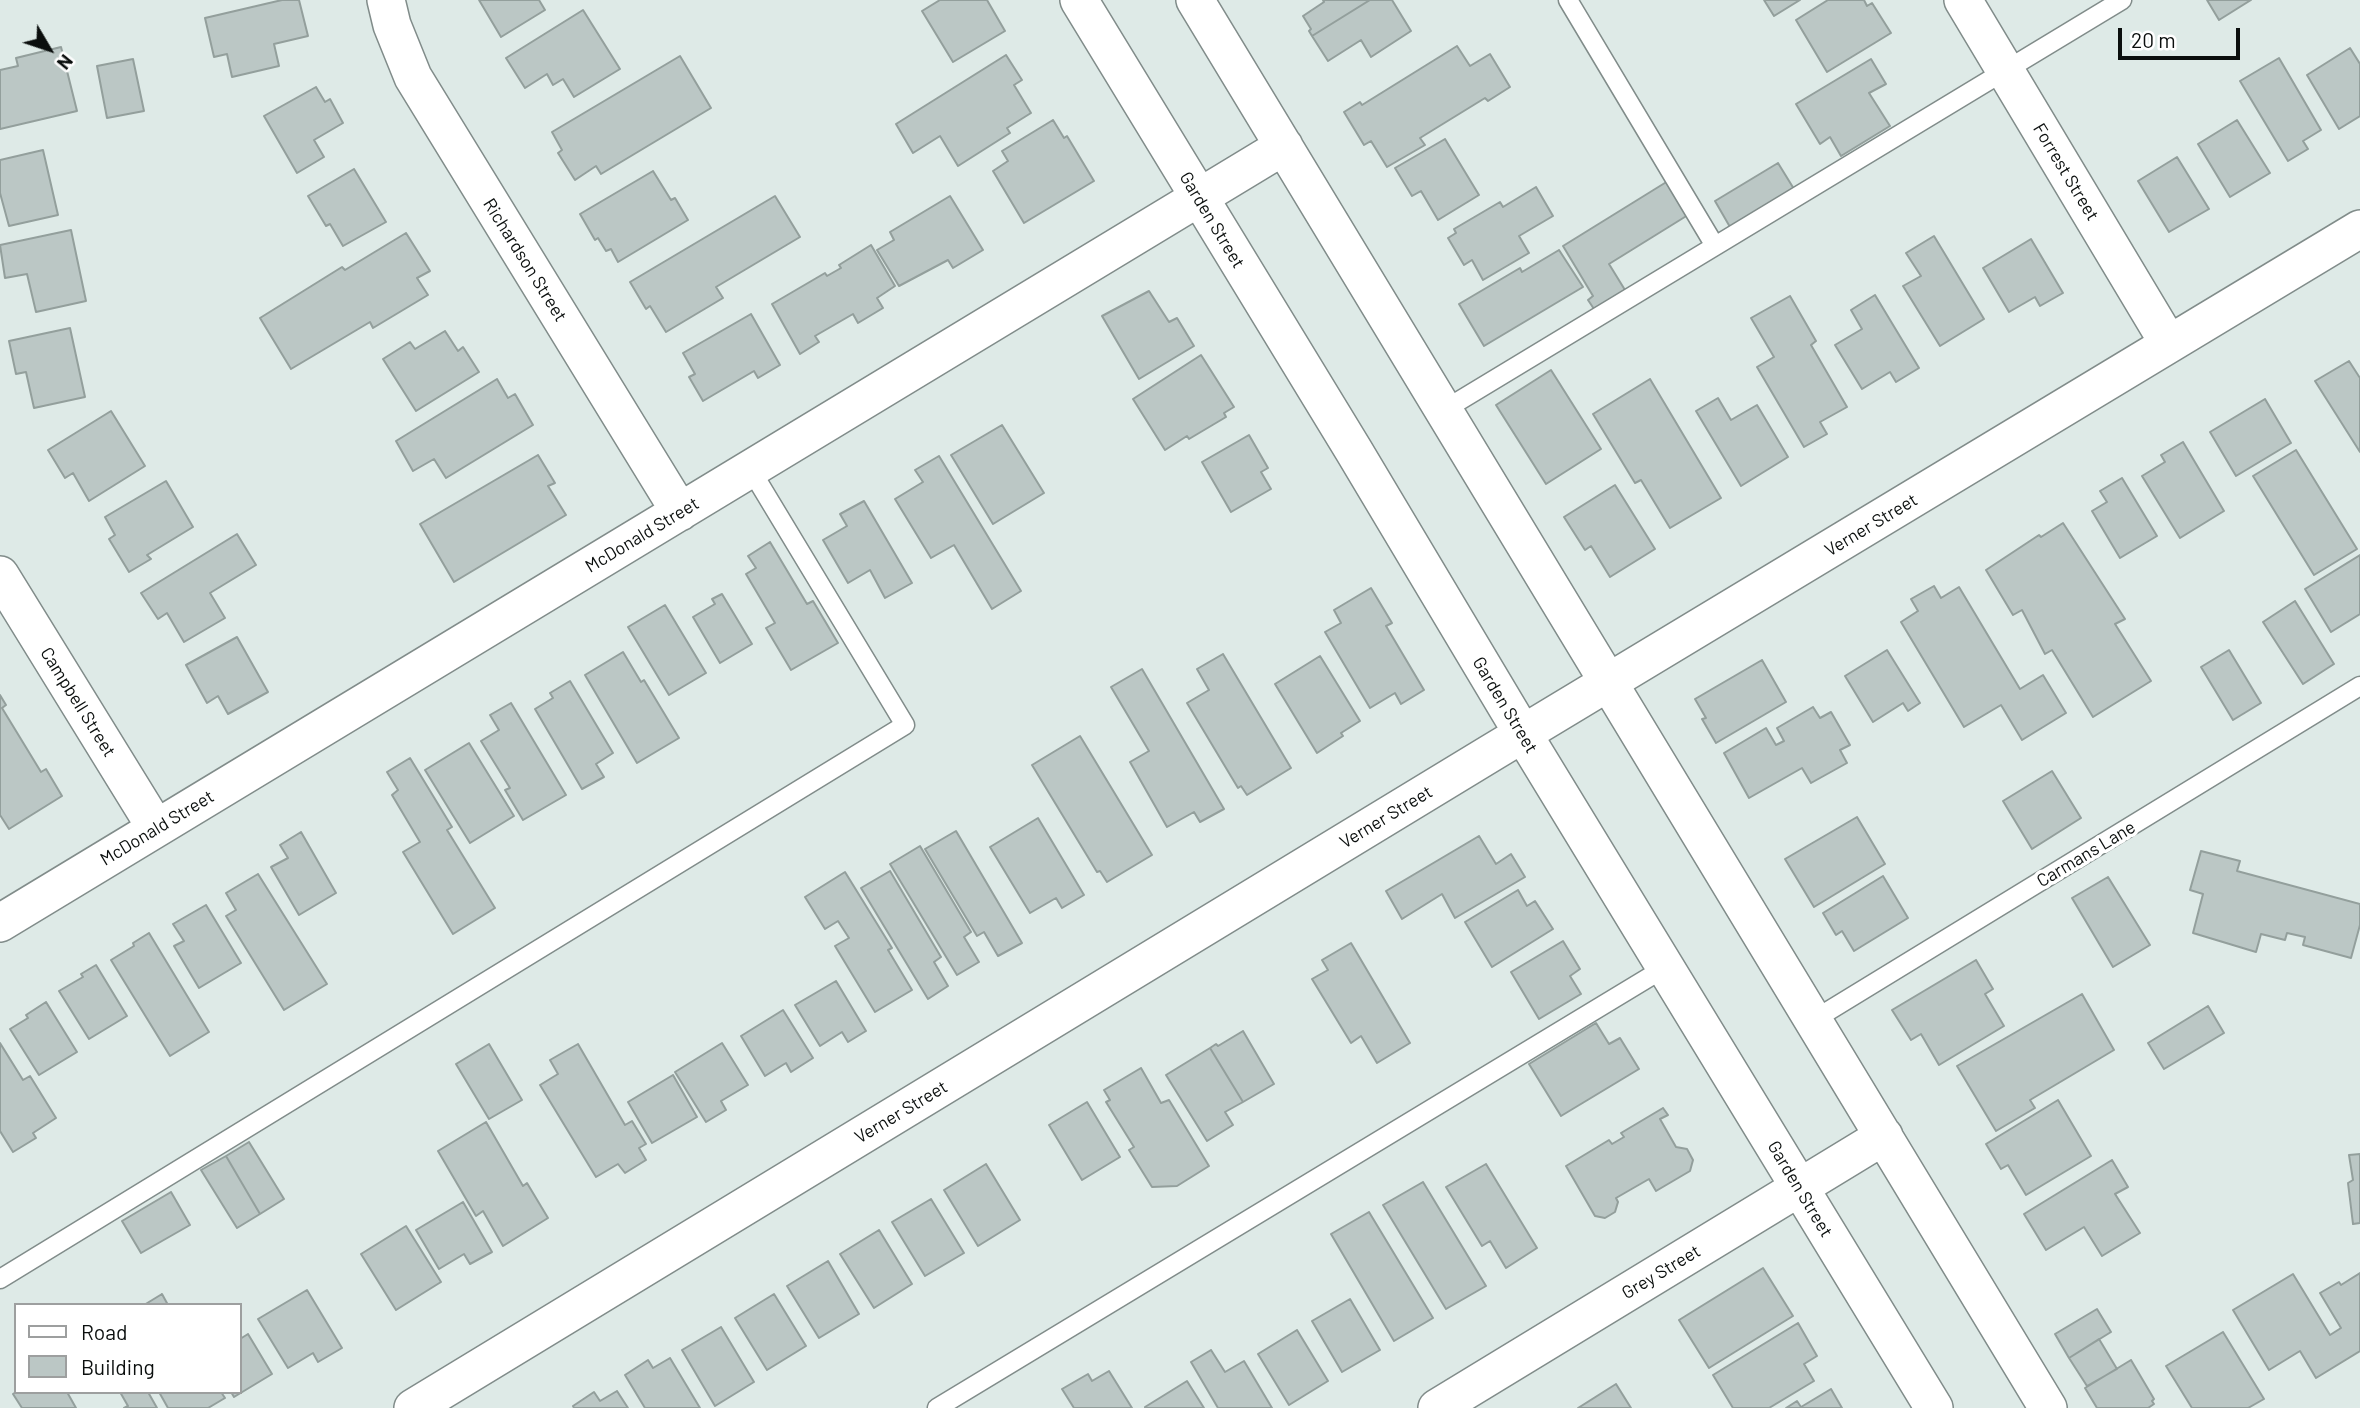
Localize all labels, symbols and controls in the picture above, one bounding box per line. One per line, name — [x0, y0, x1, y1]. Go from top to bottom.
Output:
north arrow — [14, 14, 84, 84]
scale bar — [2122, 14, 2244, 58]
text: 20 m — [2131, 27, 2176, 52]
text: N — [53, 50, 79, 75]
street label: Forrest Street — [2028, 119, 2104, 225]
street label: Garden Street — [1175, 168, 1249, 272]
street label: Richardson Street — [478, 194, 572, 326]
street label: Verner Street — [1821, 489, 1921, 561]
street label: McDonald Street — [581, 493, 703, 577]
street label: Campbell Street — [36, 643, 120, 761]
street label: Garden Street — [1468, 653, 1542, 757]
street label: Verner Street — [1336, 781, 1436, 853]
street label: McDonald Street — [96, 786, 218, 870]
street label: Carmans Lane — [2033, 816, 2139, 892]
street label: Verner Street — [851, 1076, 951, 1148]
street label: Garden Street — [1763, 1137, 1837, 1241]
street label: Grey Street — [1618, 1240, 1704, 1304]
legend — [14, 1303, 242, 1394]
text: Road — [81, 1319, 127, 1344]
text: Building — [81, 1354, 155, 1379]

